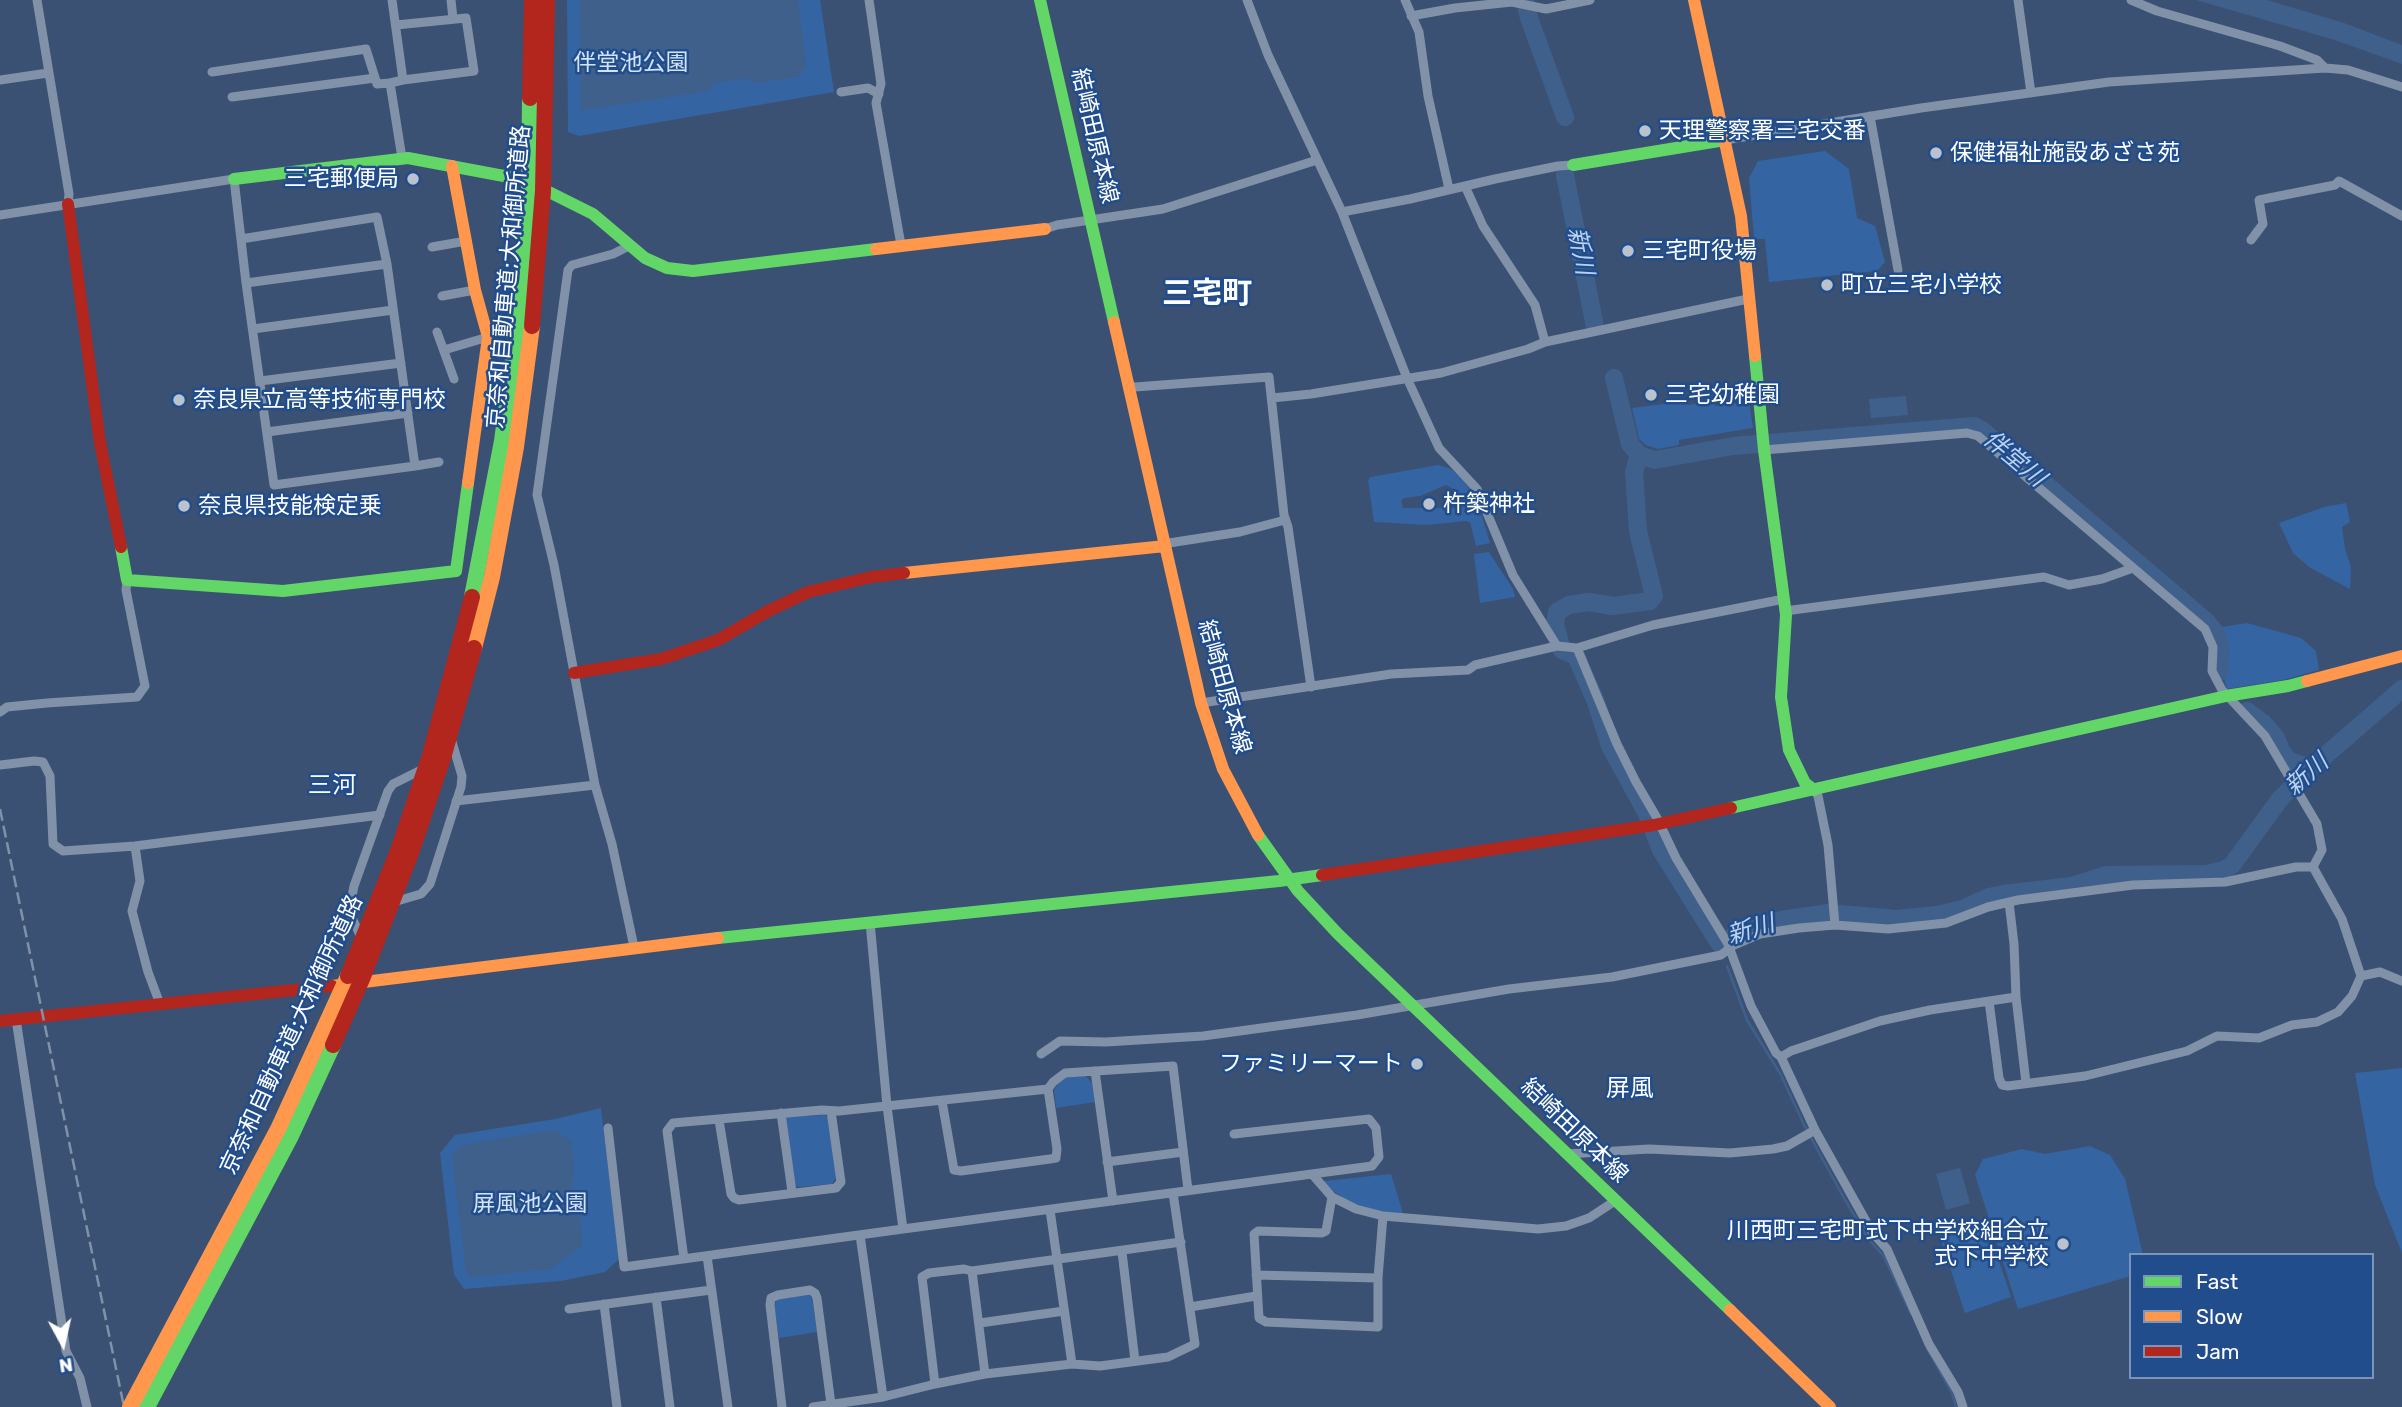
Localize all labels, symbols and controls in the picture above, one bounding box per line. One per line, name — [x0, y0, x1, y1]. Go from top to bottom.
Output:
park label: 伴堂池公園 — [574, 49, 688, 77]
street label: 結崎田原本線 — [1065, 66, 1123, 206]
place label: 天理警察署三宅交番 — [1659, 117, 1866, 145]
marker: 天理警察署三宅交番 — [1637, 123, 1653, 139]
street label: 京奈和自動車道;大和御所道路 — [482, 124, 536, 430]
place label: 保健福祉施設あざさ苑 — [1950, 139, 2180, 167]
marker: 保健福祉施設あざさ苑 — [1928, 145, 1944, 161]
place label: 三宅郵便局 — [284, 165, 399, 193]
marker: 三宅郵便局 — [405, 171, 421, 187]
water label: 新川 — [1561, 225, 1599, 277]
place label: 三宅町役場 — [1642, 237, 1757, 265]
marker: 三宅町役場 — [1620, 243, 1636, 259]
place label: 町立三宅小学校 — [1841, 271, 2002, 299]
district label: 三宅町 — [1162, 276, 1252, 312]
marker: 町立三宅小学校 — [1819, 277, 1835, 293]
place label: 三宅幼稚園 — [1665, 381, 1780, 409]
place label: 奈良県立高等技術専門校 — [193, 386, 446, 414]
marker: 三宅幼稚園 — [1643, 387, 1659, 403]
marker: 奈良県立高等技術専門校 — [171, 392, 187, 408]
water label: 伴堂川 — [1977, 425, 2051, 493]
place label: 杵築神社 — [1443, 490, 1535, 518]
place label: 奈良県技能検定乗 — [198, 492, 382, 520]
marker: 杵築神社 — [1421, 496, 1437, 512]
marker: 奈良県技能検定乗 — [176, 498, 192, 514]
street label: 結崎田原本線 — [1192, 617, 1256, 757]
water label: 新川 — [2280, 748, 2334, 802]
district label: 三河 — [308, 772, 356, 800]
street label: 京奈和自動車道;大和御所道路 — [215, 891, 369, 1179]
water label: 新川 — [1724, 909, 1778, 951]
place label: ファミリーマート — [1219, 1050, 1403, 1078]
marker: ファミリーマート — [1409, 1056, 1425, 1072]
street label: 結崎田原本線 — [1515, 1073, 1633, 1189]
district label: 屏風 — [1606, 1075, 1654, 1103]
park label: 屏風池公園 — [473, 1190, 587, 1218]
place label: 川西町三宅町式下中学校組合立 式下中学校 — [1727, 1217, 2049, 1271]
marker: 川西町三宅町式下中学校組合立 式下中学校 — [2055, 1236, 2071, 1252]
legend — [2129, 1253, 2374, 1379]
text: Fast — [2196, 1269, 2238, 1294]
text: Slow — [2196, 1304, 2243, 1329]
north arrow — [28, 1309, 98, 1379]
text: Jam — [2196, 1339, 2240, 1364]
text: N — [58, 1353, 74, 1378]

